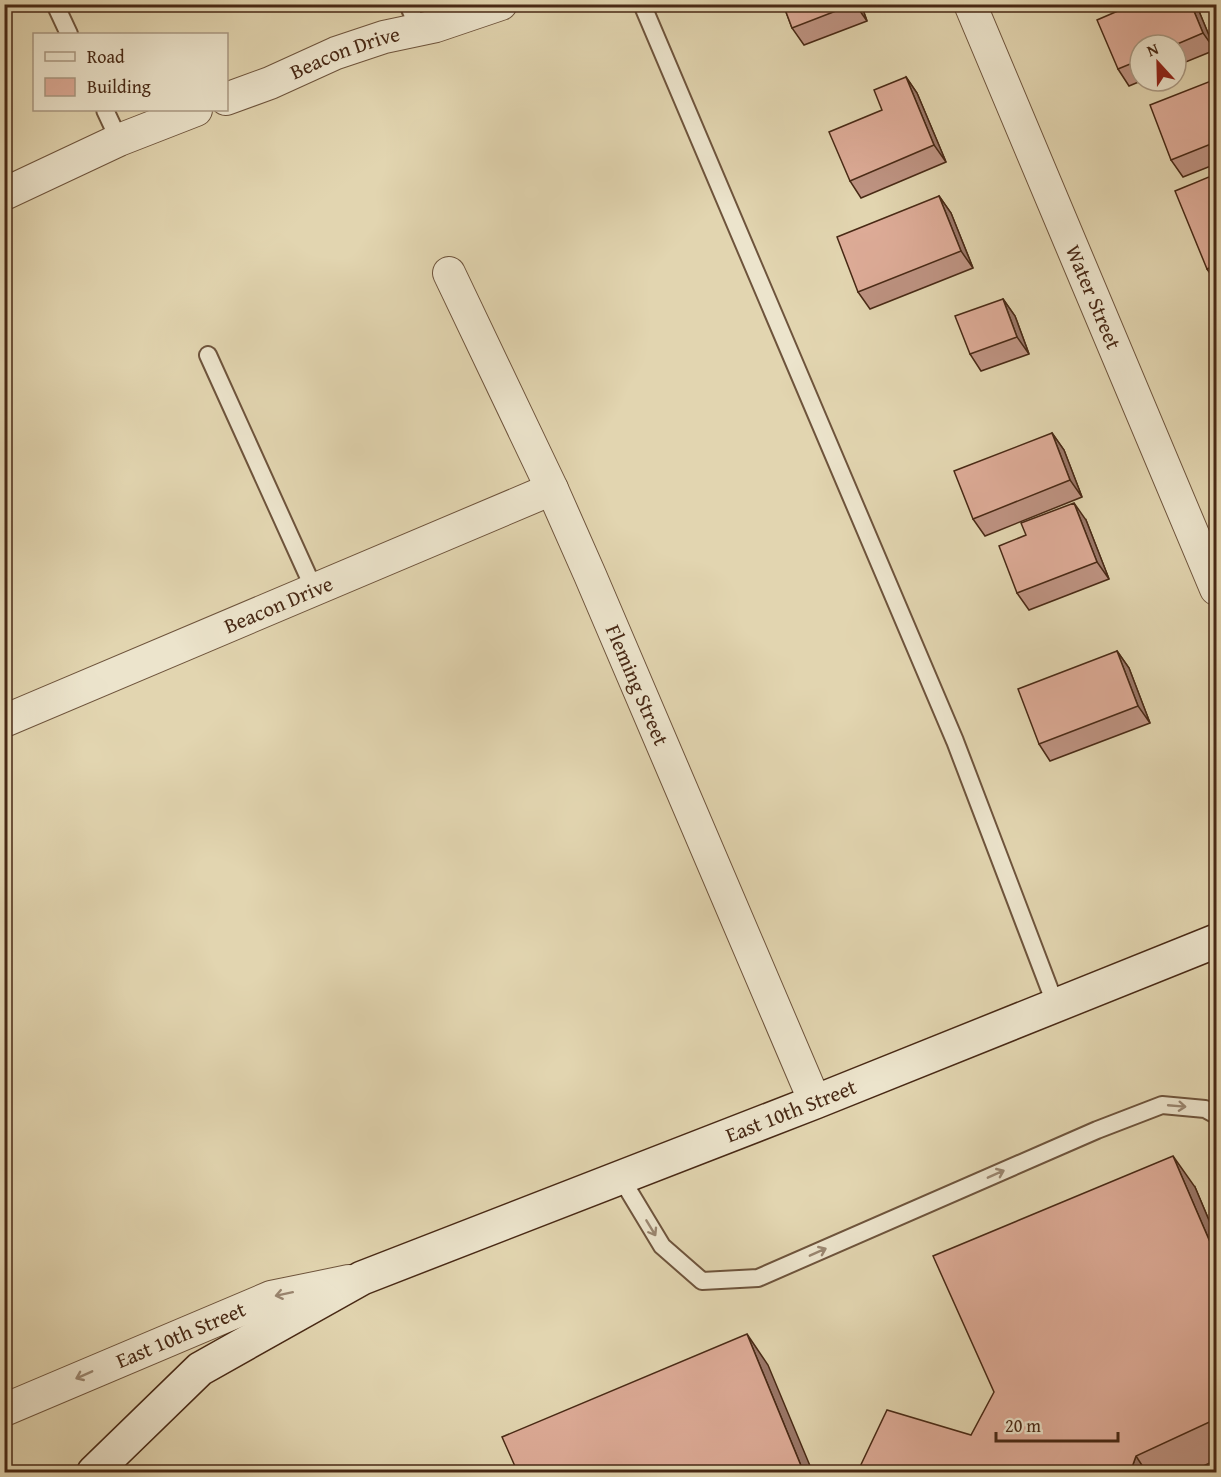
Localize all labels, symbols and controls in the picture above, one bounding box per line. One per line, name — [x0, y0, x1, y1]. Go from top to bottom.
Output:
street label: Beacon Drive — [285, 18, 403, 87]
legend — [33, 33, 228, 111]
north arrow — [1128, 33, 1188, 93]
text: N — [1143, 36, 1162, 62]
text: Road — [87, 43, 125, 70]
text: Building — [87, 73, 151, 100]
street label: Water Street — [1058, 240, 1130, 355]
street label: Beacon Drive — [219, 568, 337, 641]
street label: Fleming Street — [598, 619, 677, 751]
street label: East 10th Street — [721, 1071, 862, 1150]
one-way arrow — [1167, 1101, 1187, 1112]
one-way arrow — [987, 1168, 1005, 1179]
one-way arrow — [646, 1219, 658, 1236]
one-way arrow — [808, 1246, 826, 1257]
one-way arrow — [275, 1289, 294, 1300]
street label: East 10th Street — [111, 1293, 251, 1376]
one-way arrow — [76, 1370, 94, 1381]
scale bar — [996, 1405, 1118, 1443]
text: 20 m — [1005, 1412, 1041, 1439]

